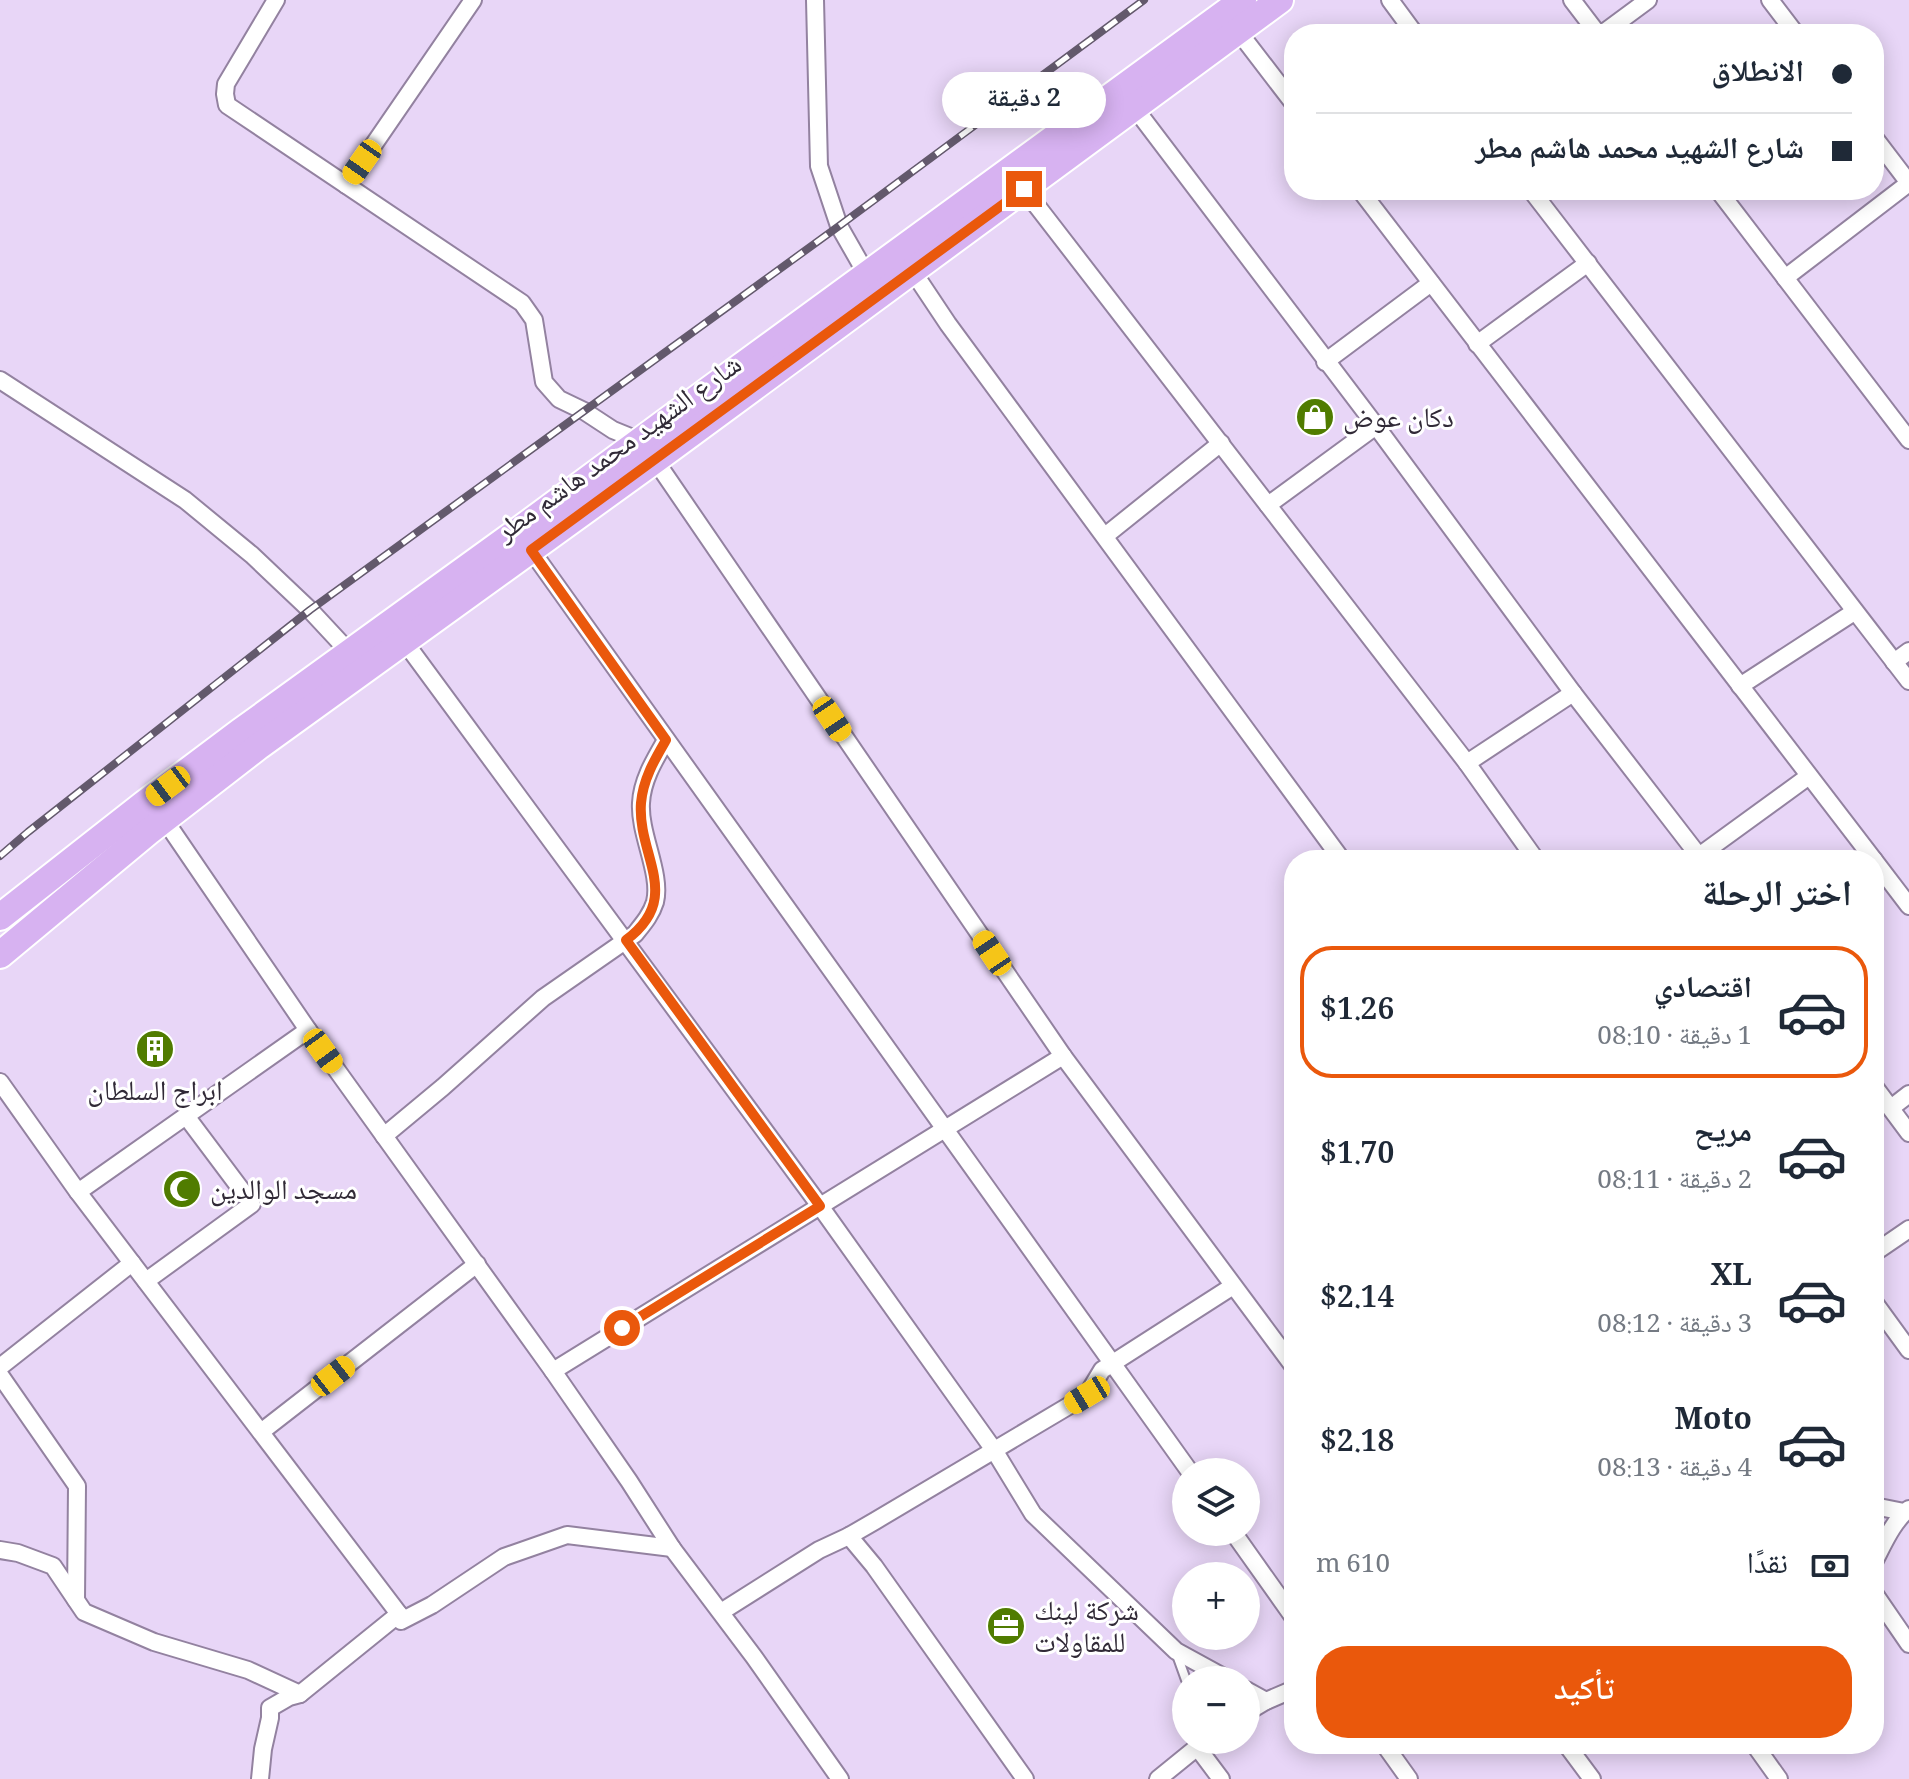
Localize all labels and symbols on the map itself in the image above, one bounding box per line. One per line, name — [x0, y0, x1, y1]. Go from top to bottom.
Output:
callout: 2 دقيقة — [942, 73, 1106, 129]
car — [338, 135, 386, 189]
route end — [1006, 171, 1042, 207]
street label: شارع الشهيد محمد هاشم مطر — [486, 344, 754, 557]
shop icon: دكان عوض — [1294, 396, 1336, 438]
place label: دكان عوض — [1343, 397, 1454, 445]
car — [809, 692, 855, 746]
car — [142, 762, 194, 810]
car — [969, 926, 1015, 980]
car — [299, 1025, 347, 1077]
building icon: ابراج السلطان — [134, 1028, 176, 1070]
place label: ابراج السلطان — [87, 1070, 223, 1118]
mosque icon: مسجد الوالدين — [161, 1168, 203, 1210]
place label: مسجد الوالدين — [210, 1169, 357, 1217]
route start — [604, 1310, 640, 1346]
car — [307, 1352, 359, 1400]
car — [1060, 1372, 1114, 1418]
place label: شركة لينك للمقاولات — [1034, 1590, 1139, 1670]
office icon: شركة لينك للمقاولات — [985, 1605, 1027, 1647]

